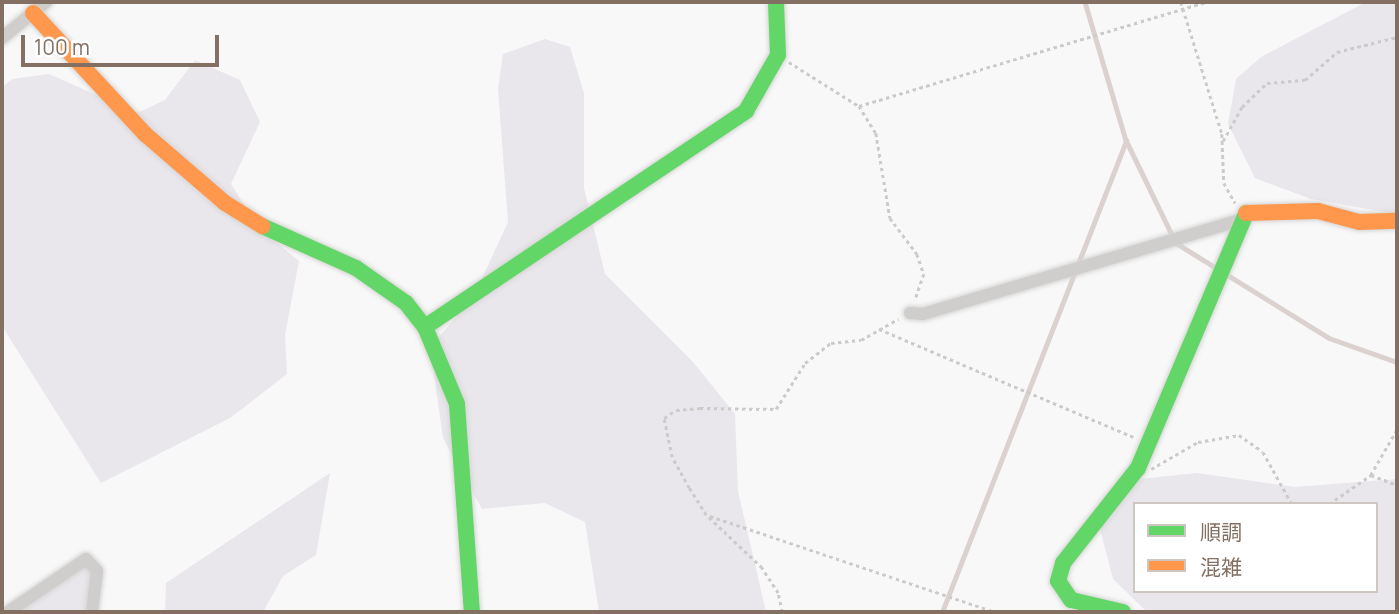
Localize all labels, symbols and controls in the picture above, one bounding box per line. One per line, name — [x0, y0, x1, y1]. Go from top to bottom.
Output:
scale bar — [24, 21, 222, 65]
text: 100 m — [34, 33, 90, 61]
legend — [1133, 502, 1378, 593]
text: 順調 — [1200, 518, 1242, 546]
text: 混雑 — [1200, 553, 1242, 581]

